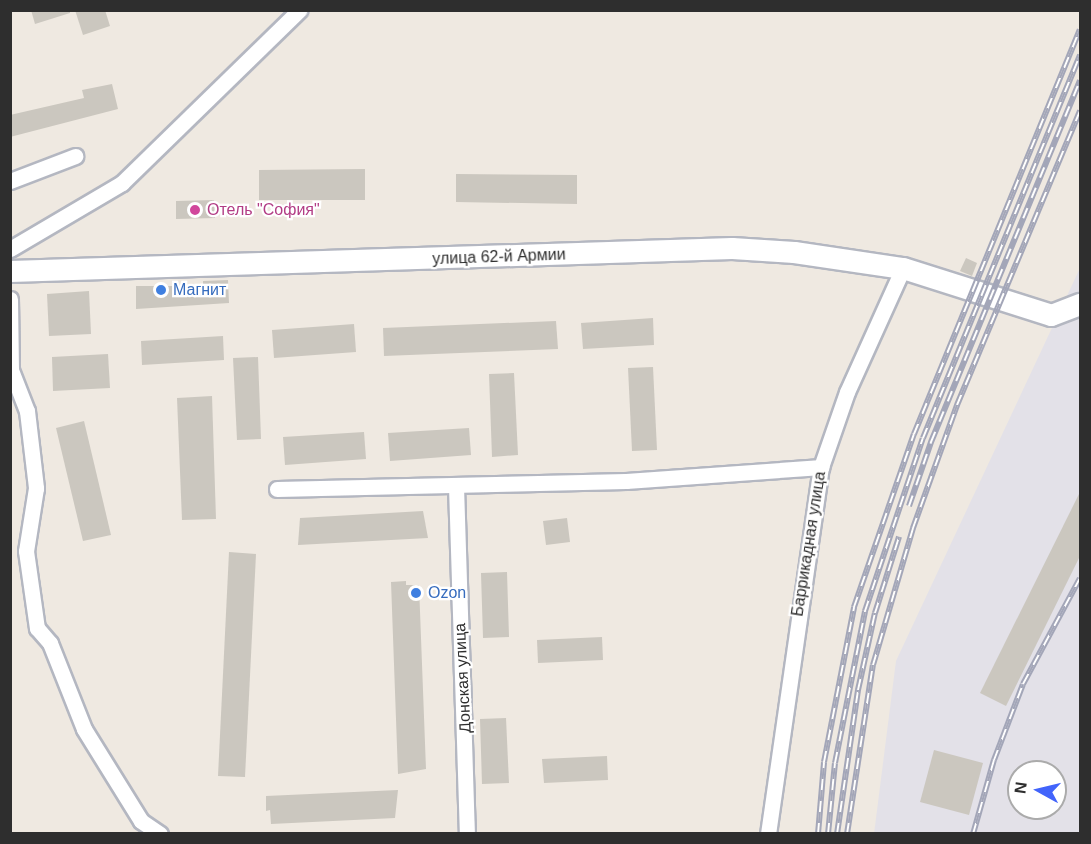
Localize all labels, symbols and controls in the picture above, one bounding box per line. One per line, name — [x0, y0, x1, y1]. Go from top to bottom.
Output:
place label: Отель "София" — [207, 200, 320, 220]
marker: Отель "София" — [188, 203, 202, 217]
street label: улица 62-й Армии — [432, 245, 566, 269]
place label: Магнит — [173, 280, 226, 300]
marker: Магнит — [154, 283, 168, 297]
street label: Баррикадная улица — [788, 470, 830, 618]
place label: Ozon — [428, 583, 466, 603]
marker: Ozon — [409, 586, 423, 600]
street label: Донская улица — [451, 623, 475, 733]
north arrow — [1007, 760, 1067, 820]
text: N — [1011, 781, 1030, 795]

